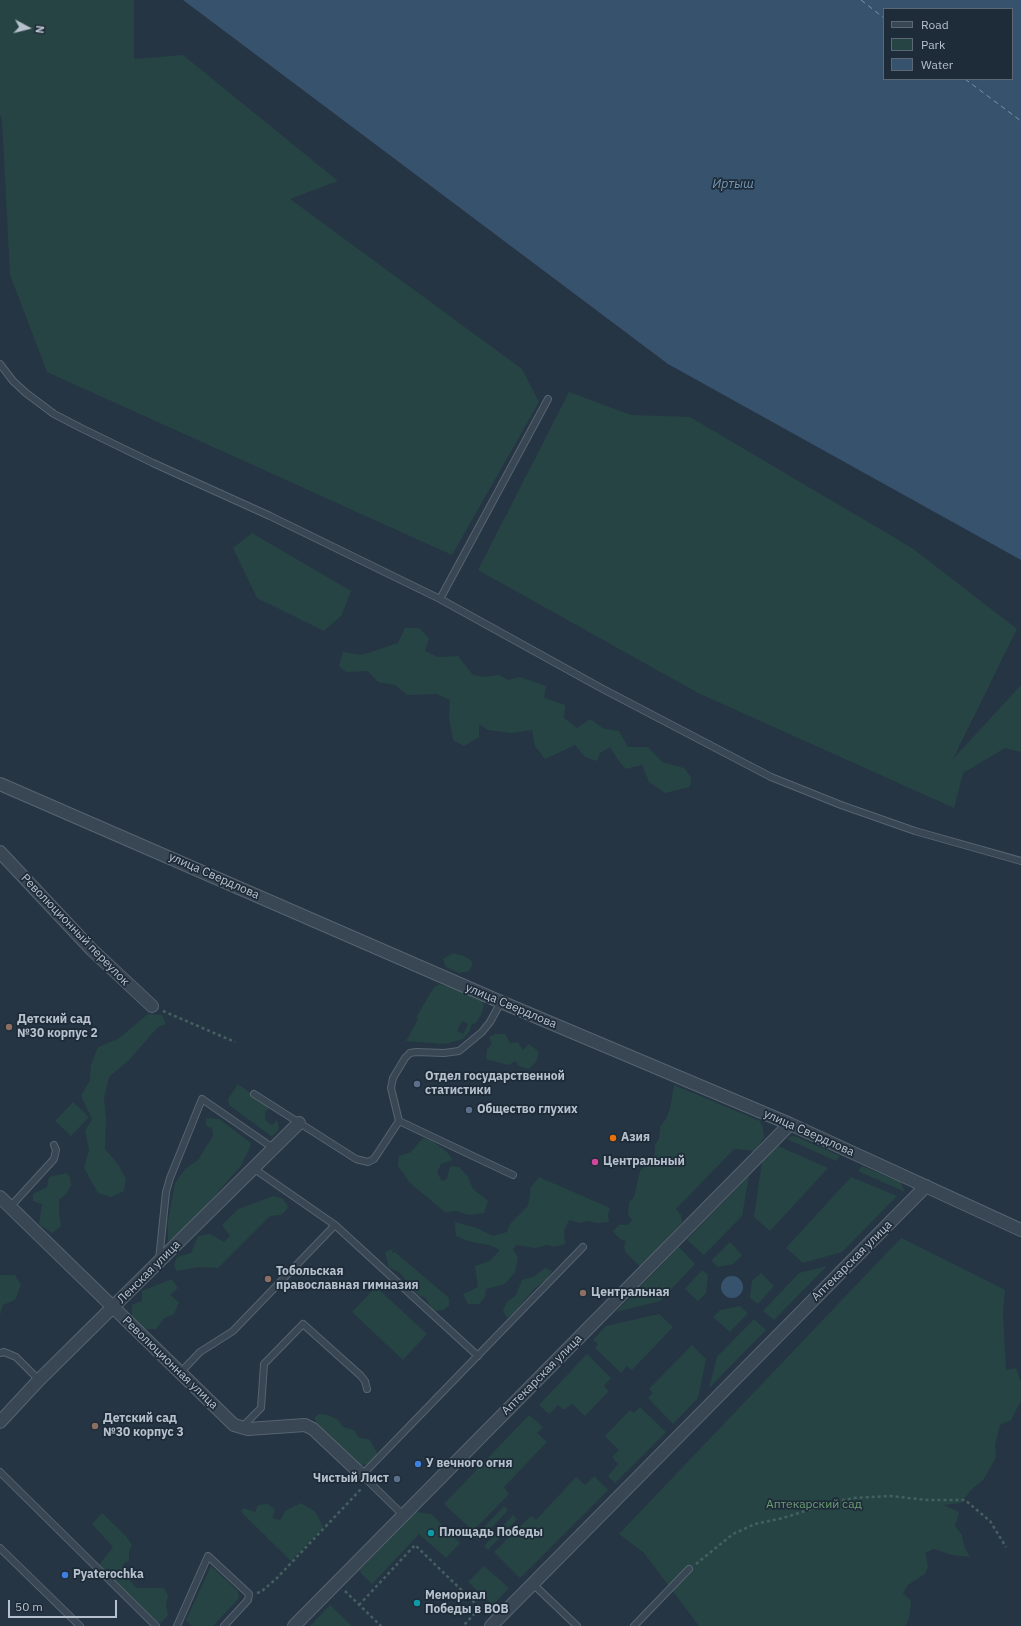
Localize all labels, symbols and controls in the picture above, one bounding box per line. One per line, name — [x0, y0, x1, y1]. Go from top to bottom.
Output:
north arrow — [8, 8, 48, 48]
legend — [883, 8, 1013, 80]
text: Road — [921, 17, 949, 32]
text: N — [32, 25, 47, 34]
text: Park — [921, 37, 945, 52]
text: Water — [921, 57, 953, 72]
water label: Иртыш — [712, 176, 754, 192]
street label: улица Свердлова — [167, 850, 261, 902]
street label: Революционный переулок — [18, 871, 132, 989]
street label: улица Свердлова — [463, 980, 559, 1032]
place label: Детский сад №30 корпус 2 — [17, 1013, 98, 1041]
marker: Детский сад №30 корпус 2 — [4, 1022, 14, 1032]
place label: Отдел государственной статистики — [425, 1070, 565, 1098]
marker: Отдел государственной статистики — [412, 1079, 422, 1089]
place label: Общество глухих — [477, 1103, 578, 1117]
marker: Общество глухих — [464, 1105, 474, 1115]
street label: улица Свердлова — [762, 1107, 856, 1159]
place label: Азия — [621, 1131, 650, 1145]
marker: Азия — [608, 1133, 618, 1143]
place label: Центральный — [603, 1155, 685, 1169]
marker: Центральный — [590, 1157, 600, 1167]
street label: Аптекарская улица — [809, 1218, 895, 1304]
street label: Ленская улица — [114, 1237, 184, 1307]
place label: Тобольская православная гимназия — [276, 1265, 419, 1293]
marker: Тобольская православная гимназия — [263, 1274, 273, 1284]
place label: Центральная — [591, 1286, 670, 1300]
marker: Центральная — [578, 1288, 588, 1298]
street label: Революционная улица — [119, 1314, 221, 1412]
street label: Аптекарская улица — [499, 1332, 585, 1418]
place label: Детский сад №30 корпус 3 — [103, 1412, 184, 1440]
marker: Детский сад №30 корпус 3 — [90, 1421, 100, 1431]
place label: У вечного огня — [426, 1457, 512, 1471]
marker: У вечного огня — [413, 1459, 423, 1469]
place label: Чистый Лист — [313, 1472, 389, 1486]
marker: Чистый Лист — [392, 1474, 402, 1484]
park label: Аптекарский сад — [766, 1498, 862, 1512]
place label: Площадь Победы — [439, 1526, 543, 1540]
marker: Площадь Победы — [426, 1528, 436, 1538]
place label: Pyaterochka — [73, 1568, 144, 1582]
marker: Pyaterochka — [60, 1570, 70, 1580]
place label: Мемориал Победы в ВОВ — [425, 1589, 509, 1617]
scale bar — [10, 1592, 119, 1618]
marker: Мемориал Победы в ВОВ — [412, 1598, 422, 1608]
text: 50 m — [15, 1599, 43, 1614]

